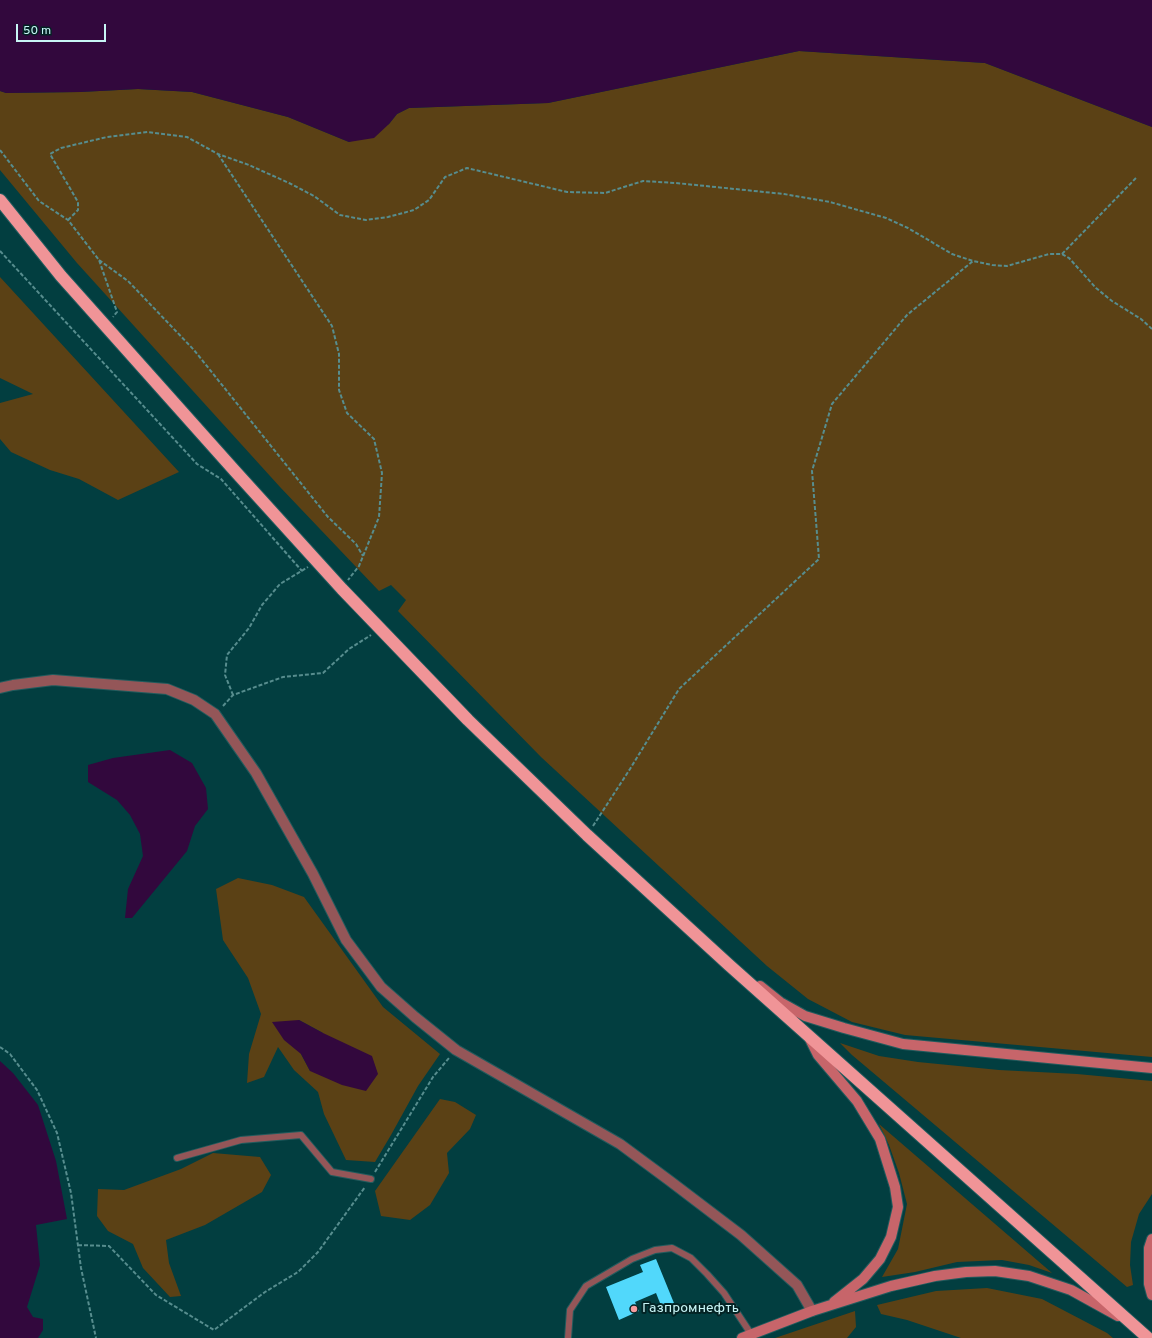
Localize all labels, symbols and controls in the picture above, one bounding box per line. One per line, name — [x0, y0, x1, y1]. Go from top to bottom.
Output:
scale bar — [18, 16, 108, 42]
text: 50 m — [23, 23, 51, 39]
place label: Газпромнефть — [642, 1301, 739, 1317]
marker: Газпромнефть — [629, 1304, 639, 1314]

